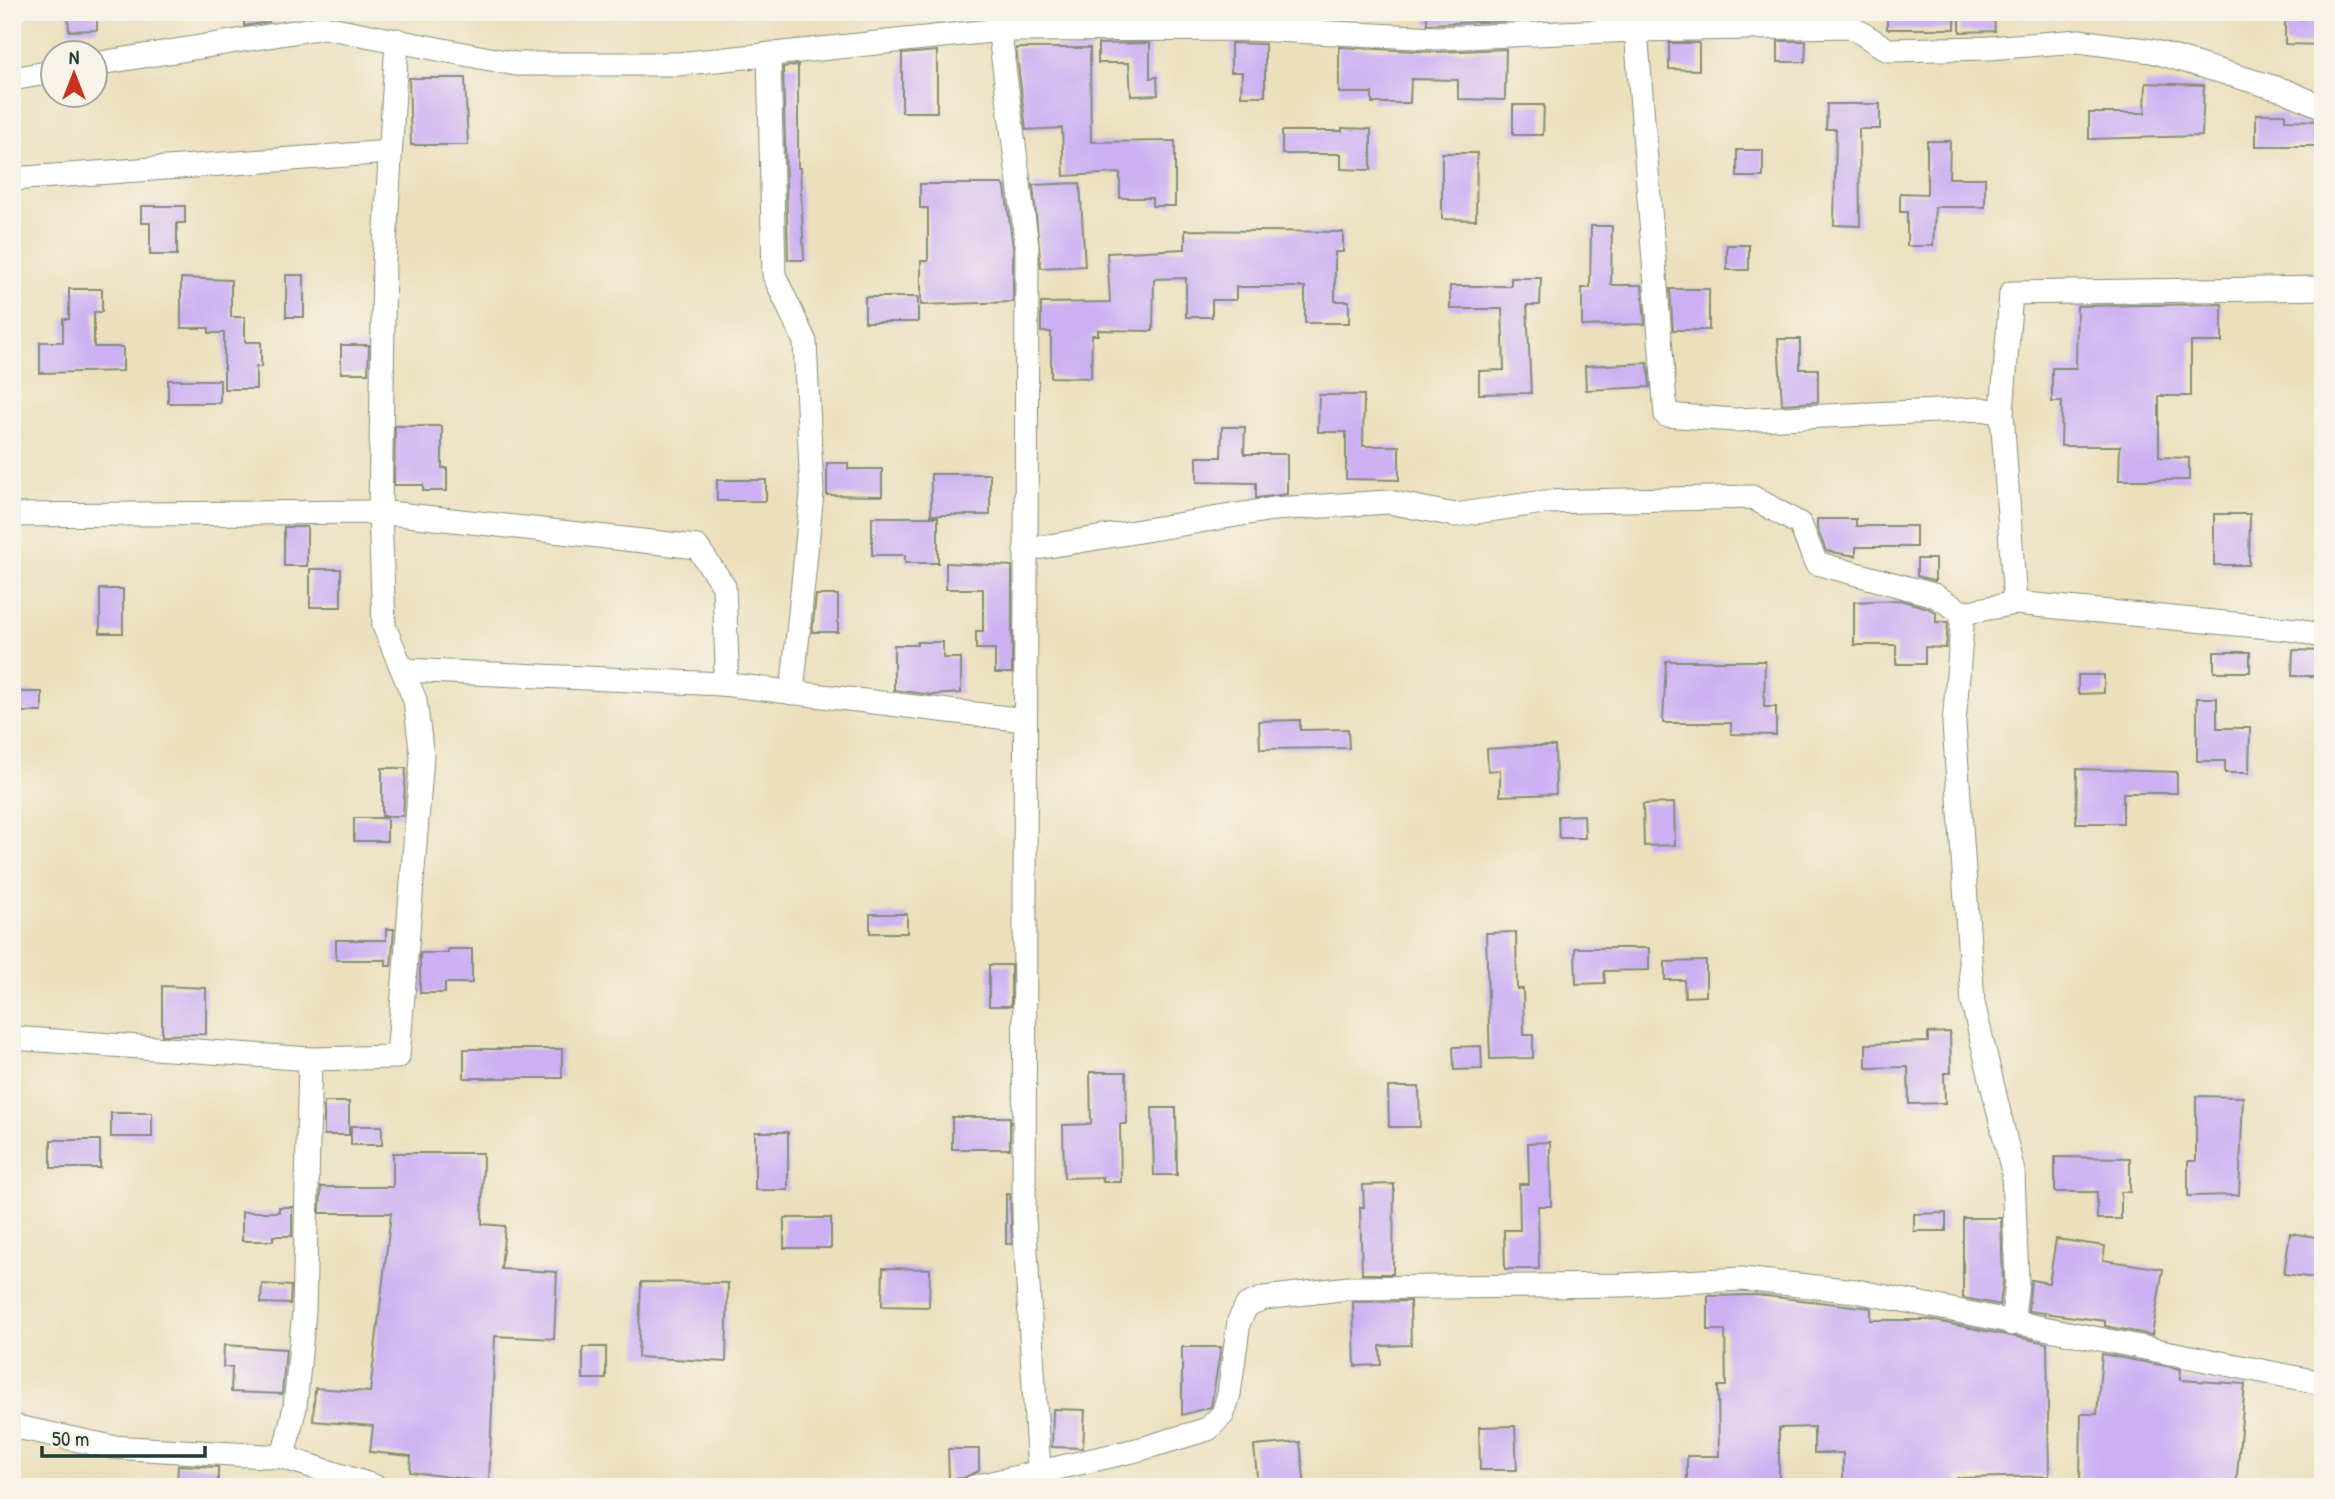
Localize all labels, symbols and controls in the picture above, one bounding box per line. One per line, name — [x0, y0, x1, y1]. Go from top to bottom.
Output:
north arrow — [38, 38, 108, 108]
text: N — [69, 44, 79, 70]
scale bar — [42, 1415, 205, 1459]
text: 50 m — [52, 1424, 89, 1453]

